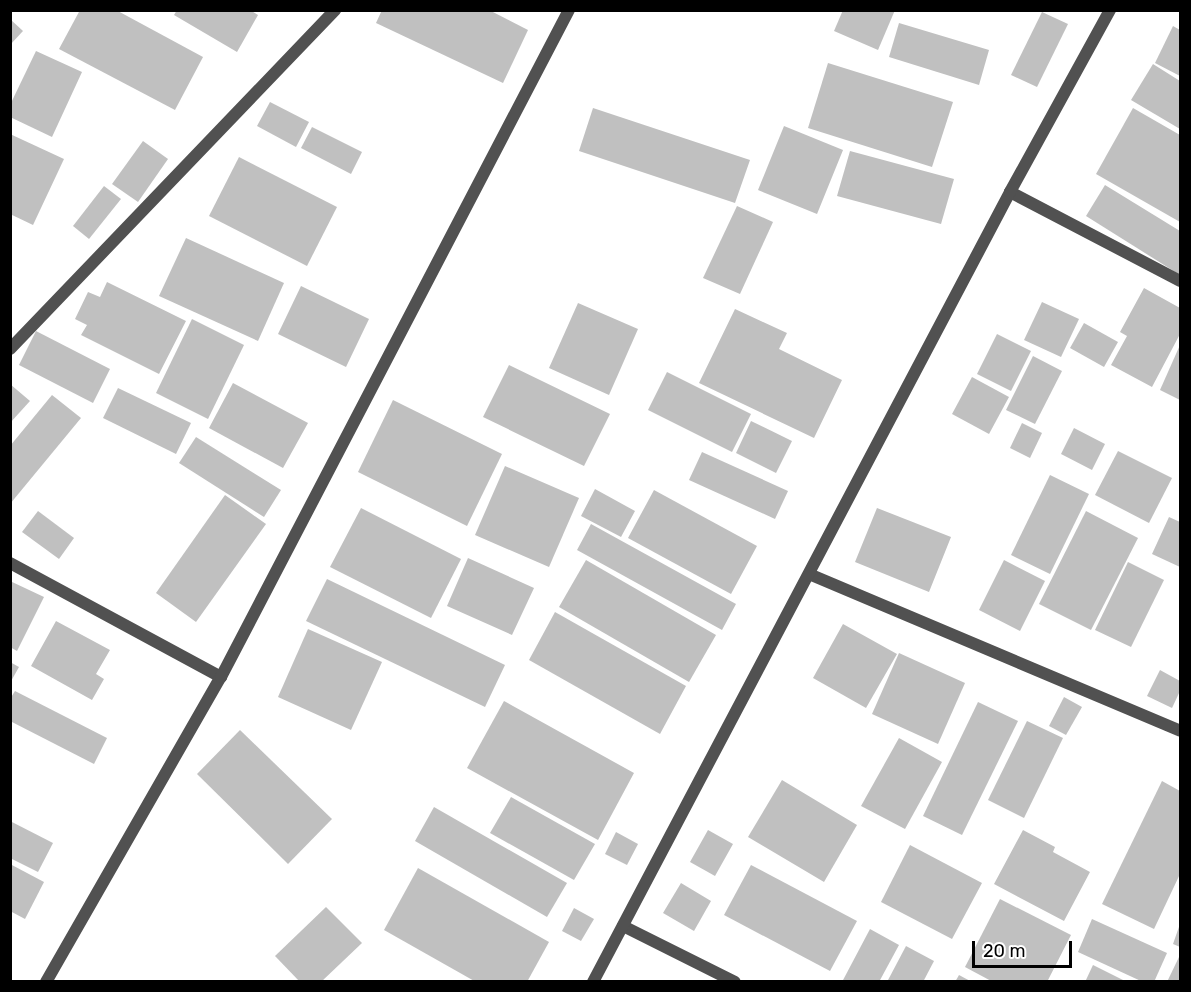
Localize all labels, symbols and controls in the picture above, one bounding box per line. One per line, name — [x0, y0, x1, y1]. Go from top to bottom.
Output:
scale bar — [975, 929, 1076, 967]
text: 20 m — [983, 940, 1025, 962]

